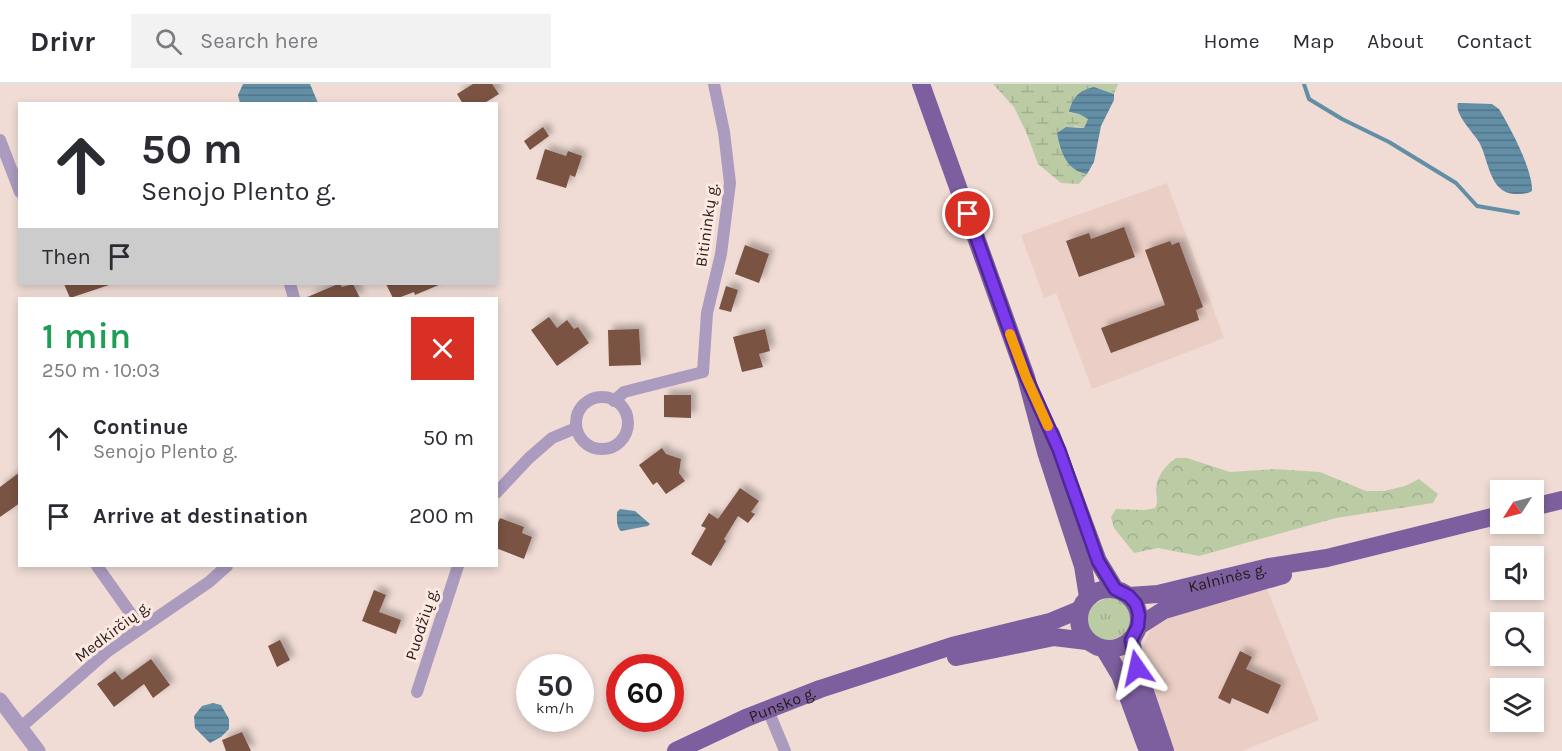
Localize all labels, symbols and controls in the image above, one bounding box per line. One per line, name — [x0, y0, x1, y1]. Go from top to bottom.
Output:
search box — [131, 14, 551, 68]
text: Drivr — [30, 25, 95, 58]
icon: search — [152, 25, 185, 58]
text: Search here — [200, 28, 318, 54]
text: Home — [1204, 29, 1260, 53]
text: Map — [1293, 29, 1334, 53]
text: About — [1367, 29, 1424, 53]
text: Contact — [1457, 29, 1532, 53]
text: 50 m — [141, 124, 243, 174]
icon: ahead — [42, 126, 120, 204]
text: Senojo Plento g. — [141, 175, 336, 207]
street label: Bitininkų g. — [691, 182, 722, 268]
pin — [942, 188, 993, 239]
icon: arrive — [951, 197, 984, 230]
icon: arrive — [103, 240, 136, 273]
text: Then — [42, 244, 91, 270]
text: 1 min — [42, 315, 131, 357]
button: close — [411, 317, 474, 380]
text: 250 m · 10:03 — [42, 359, 160, 382]
text: Continue — [93, 414, 188, 440]
icon: ahead — [42, 422, 75, 455]
text: 50 m — [423, 425, 474, 451]
text: Senojo Plento g. — [93, 440, 237, 463]
north arrow — [1490, 480, 1544, 534]
map controls — [1490, 480, 1544, 732]
icon: arrive — [42, 500, 75, 533]
text: Arrive at destination — [93, 503, 308, 529]
text: 200 m — [409, 503, 474, 529]
button: sound — [1490, 546, 1544, 600]
street label: Kalninės g. — [1186, 559, 1268, 596]
street label: Puodžių g. — [401, 586, 442, 663]
street label: Medkirčių g. — [71, 597, 154, 666]
button: search — [1490, 612, 1544, 666]
position arrow — [1105, 636, 1169, 700]
speed limit sign: 60 — [606, 654, 684, 732]
text: 50 — [537, 668, 573, 704]
button: layers — [1490, 678, 1544, 732]
street label: Punsko g. — [746, 683, 818, 726]
text: km/h — [536, 699, 574, 717]

